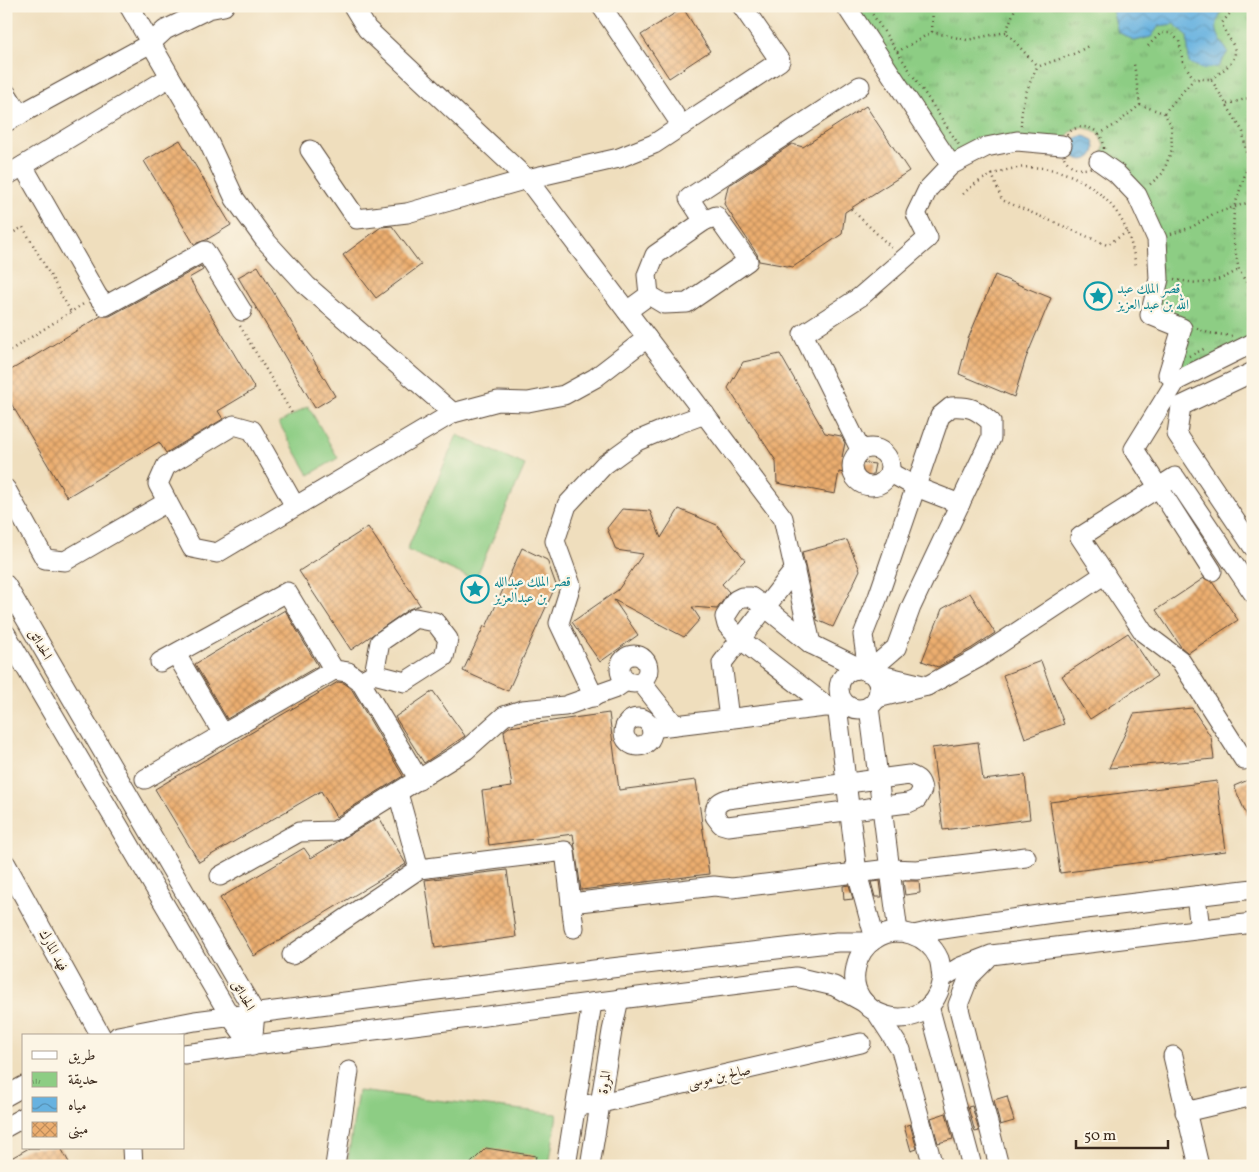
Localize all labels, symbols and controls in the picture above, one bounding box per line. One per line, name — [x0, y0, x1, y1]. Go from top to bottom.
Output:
place label: قصر الملك عبد الله بن عبد العزيز — [1115, 280, 1189, 315]
place icon: قصر الملك عبد الله بن عبد العزيز — [1083, 281, 1113, 311]
place label: قصر الملك عبدالله بن عبدالعزيز — [492, 573, 571, 608]
place icon: قصر الملك عبدالله بن عبدالعزيز — [460, 574, 490, 604]
street label: الحدائق — [23, 626, 56, 664]
street label: فهد المارك — [33, 926, 72, 975]
street label: الحدائق — [226, 977, 259, 1015]
legend — [22, 1034, 185, 1150]
text: طريق — [68, 1046, 95, 1067]
street label: صالح بن موسى — [686, 1061, 753, 1096]
street label: المروة — [594, 1069, 617, 1095]
text: حديقة — [68, 1070, 98, 1091]
text: مياه — [68, 1096, 86, 1117]
scale bar — [1076, 1117, 1169, 1149]
text: مبنى — [68, 1120, 88, 1141]
text: 50 m — [1084, 1126, 1116, 1147]

